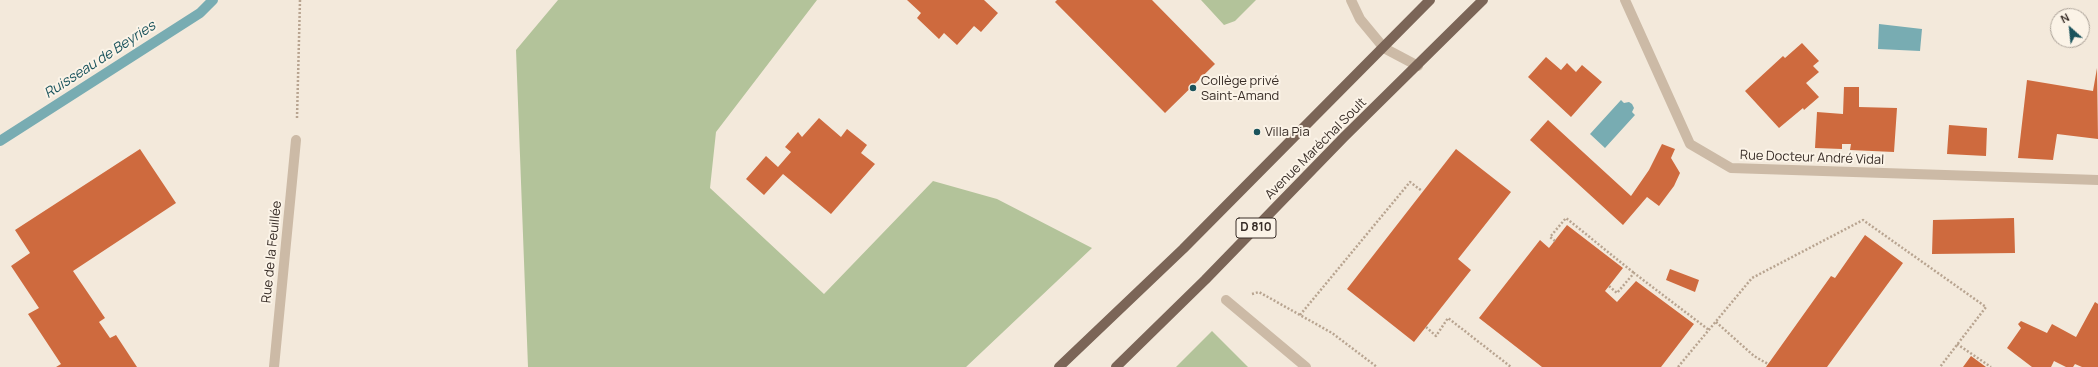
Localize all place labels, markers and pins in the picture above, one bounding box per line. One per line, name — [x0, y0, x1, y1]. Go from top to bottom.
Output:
place label: Collège privé Saint-Amand — [1201, 73, 1279, 104]
marker: Collège privé Saint-Amand — [1188, 83, 1198, 93]
place label: Villa Pia — [1265, 124, 1310, 140]
marker: Villa Pia — [1252, 127, 1262, 137]

